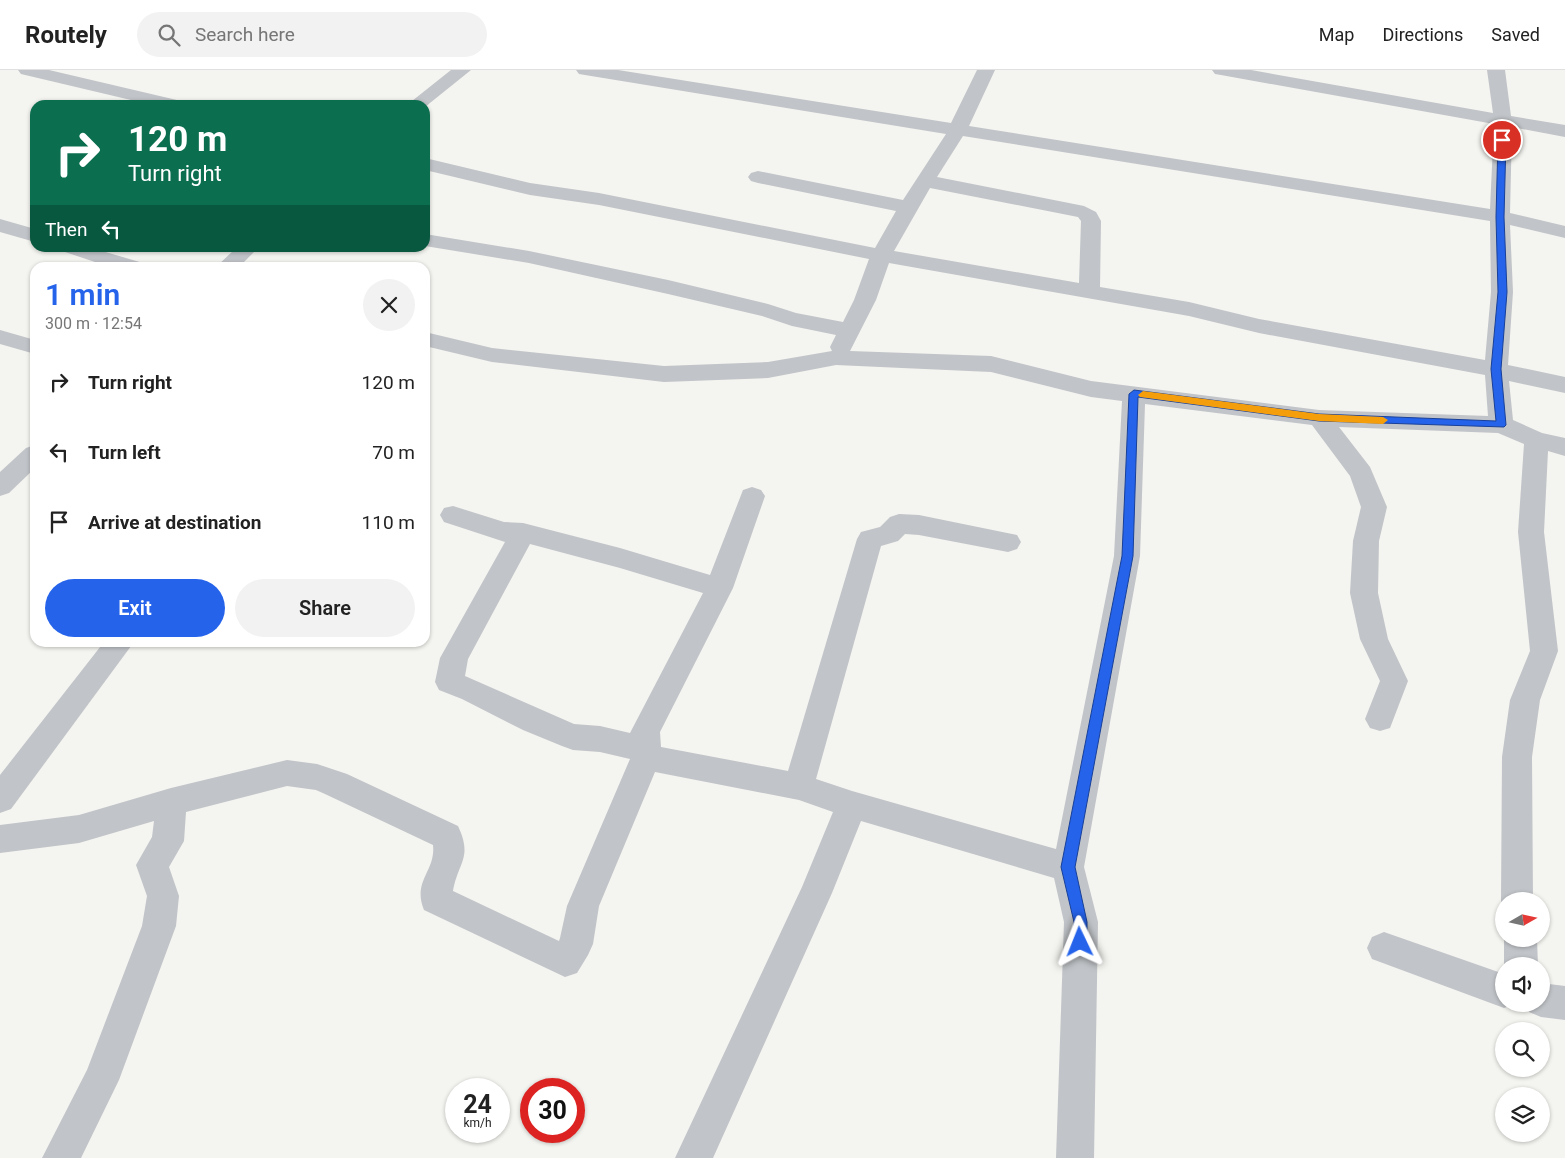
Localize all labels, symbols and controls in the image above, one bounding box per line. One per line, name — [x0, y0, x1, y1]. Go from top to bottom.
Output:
search box — [137, 12, 487, 57]
text: Routely — [25, 21, 107, 49]
icon: search — [155, 21, 183, 49]
text: Search here — [195, 23, 295, 46]
text: Map — [1319, 24, 1354, 45]
text: Directions — [1382, 24, 1463, 45]
text: Saved — [1491, 24, 1540, 45]
text: 120 m — [128, 119, 227, 160]
pin — [1481, 119, 1523, 161]
icon: right — [45, 120, 110, 185]
icon: arrive — [1488, 126, 1516, 154]
text: Turn right — [128, 161, 222, 186]
icon: left — [97, 215, 125, 243]
text: Then — [45, 218, 87, 241]
text: 1 min — [45, 277, 120, 312]
button: close — [363, 279, 415, 331]
text: 300 m · 12:54 — [45, 314, 142, 333]
icon: right — [45, 368, 73, 396]
text: Turn right — [88, 371, 172, 394]
text: 120 m — [362, 371, 415, 394]
icon: left — [45, 438, 73, 466]
text: Turn left — [88, 441, 161, 464]
text: 70 m — [372, 441, 415, 464]
icon: arrive — [45, 508, 73, 536]
text: Arrive at destination — [88, 511, 261, 534]
text: 110 m — [362, 511, 415, 534]
button: Exit — [45, 579, 225, 637]
button: Share — [235, 579, 415, 637]
north arrow — [1495, 892, 1550, 948]
map controls — [1495, 892, 1550, 1142]
position arrow — [1053, 915, 1105, 967]
button: sound — [1495, 957, 1550, 1012]
button: search — [1495, 1022, 1550, 1077]
speed limit sign: 30 — [520, 1078, 585, 1143]
button: layers — [1495, 1087, 1550, 1142]
text: 24 — [463, 1090, 492, 1119]
text: km/h — [463, 1116, 492, 1130]

